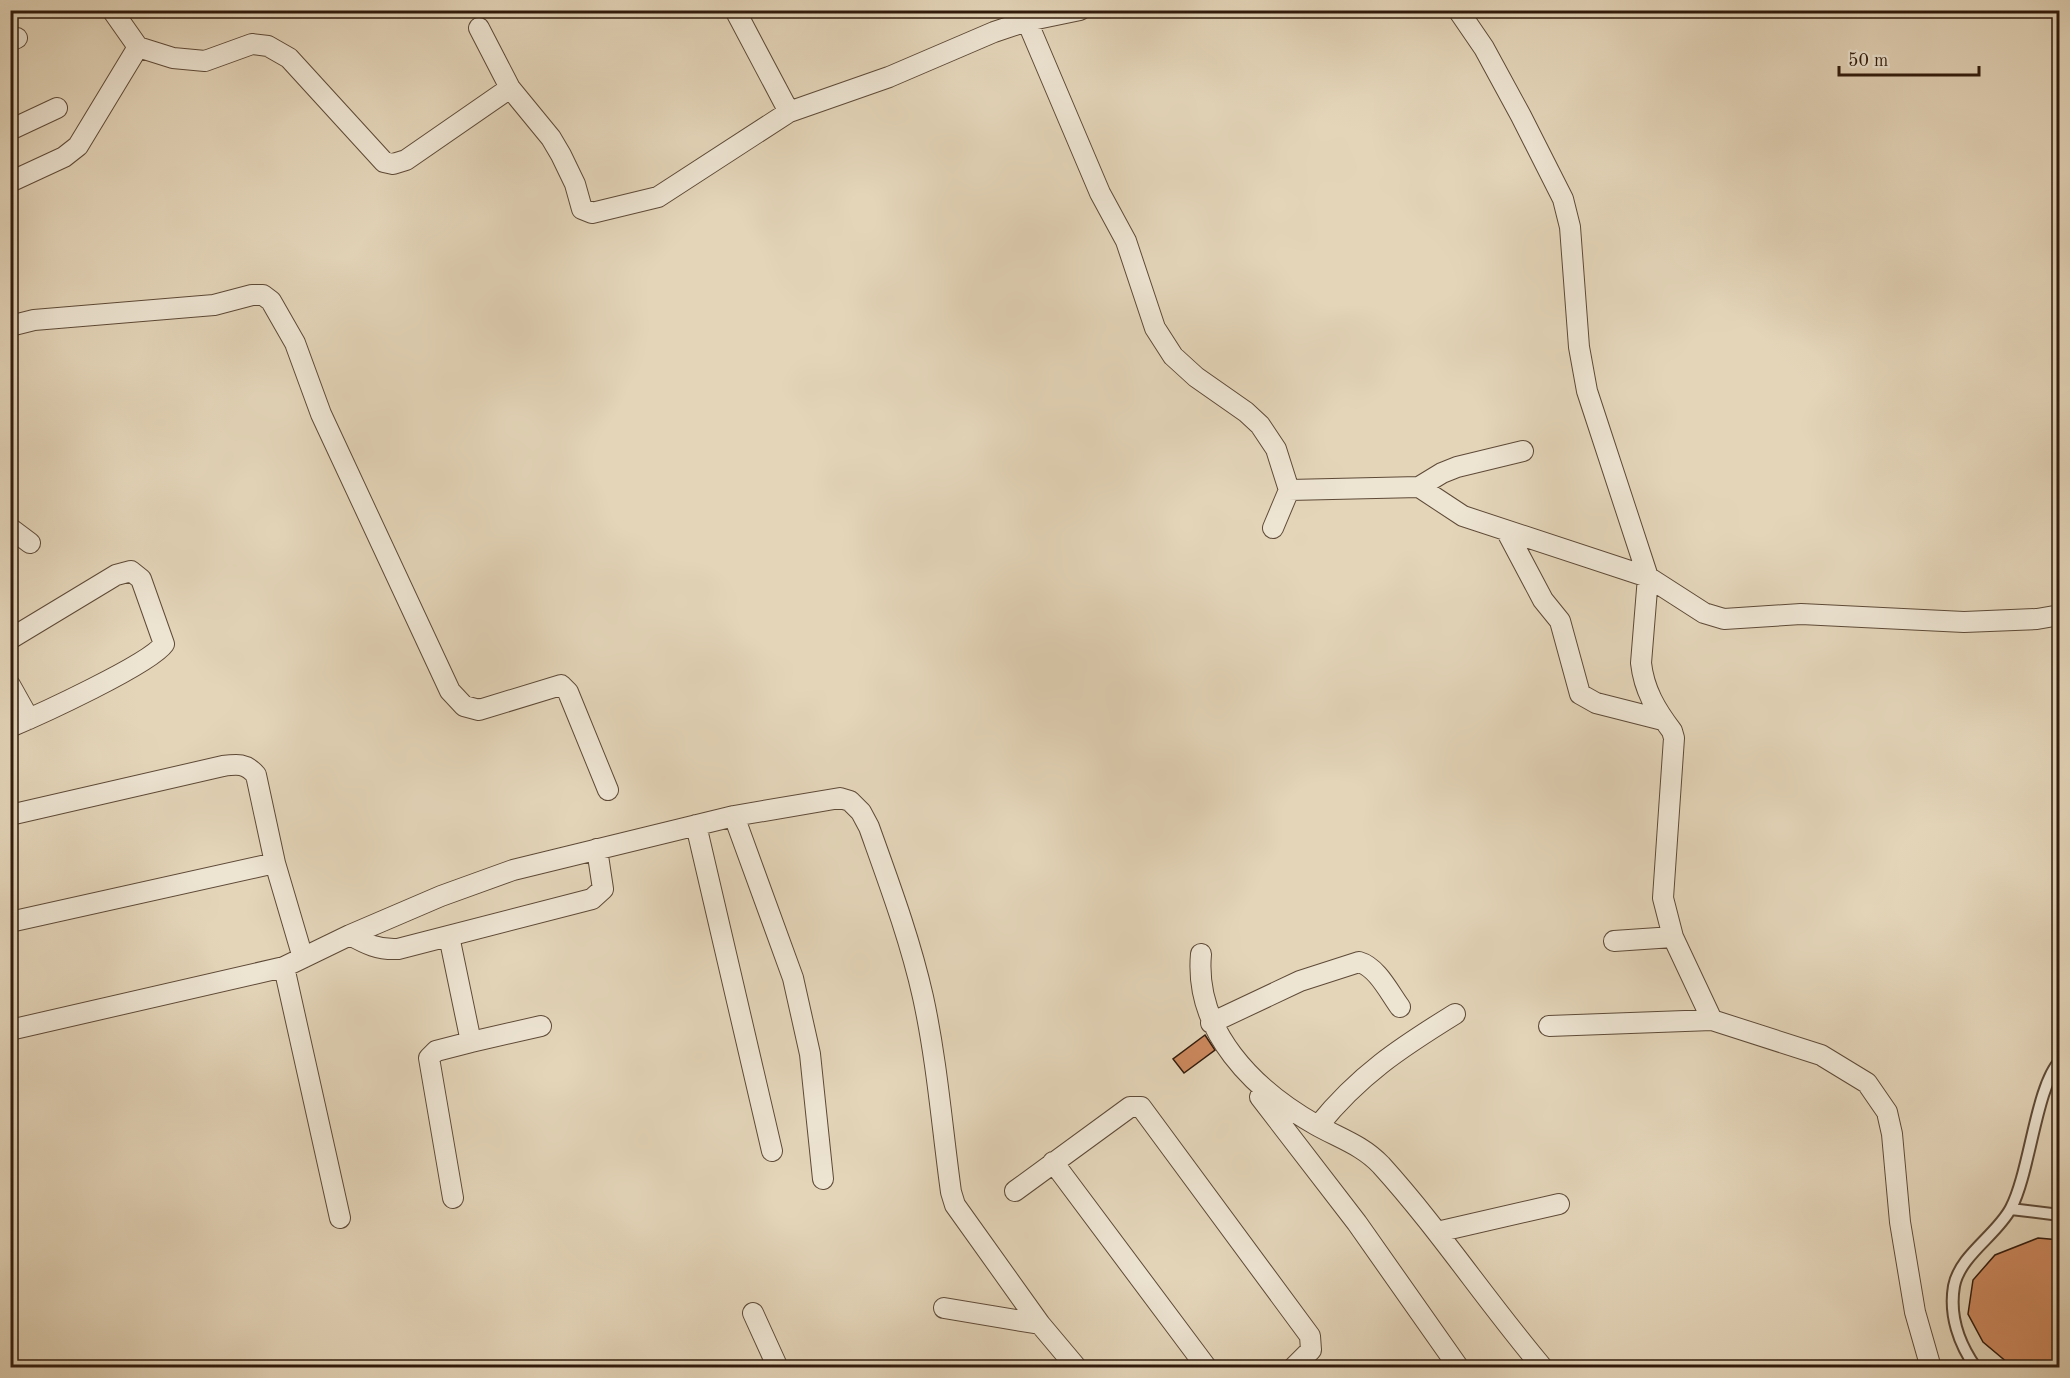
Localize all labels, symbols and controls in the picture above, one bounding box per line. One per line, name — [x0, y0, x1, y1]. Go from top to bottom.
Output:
scale bar — [1839, 39, 1978, 77]
text: 50 m — [1848, 52, 1888, 70]

